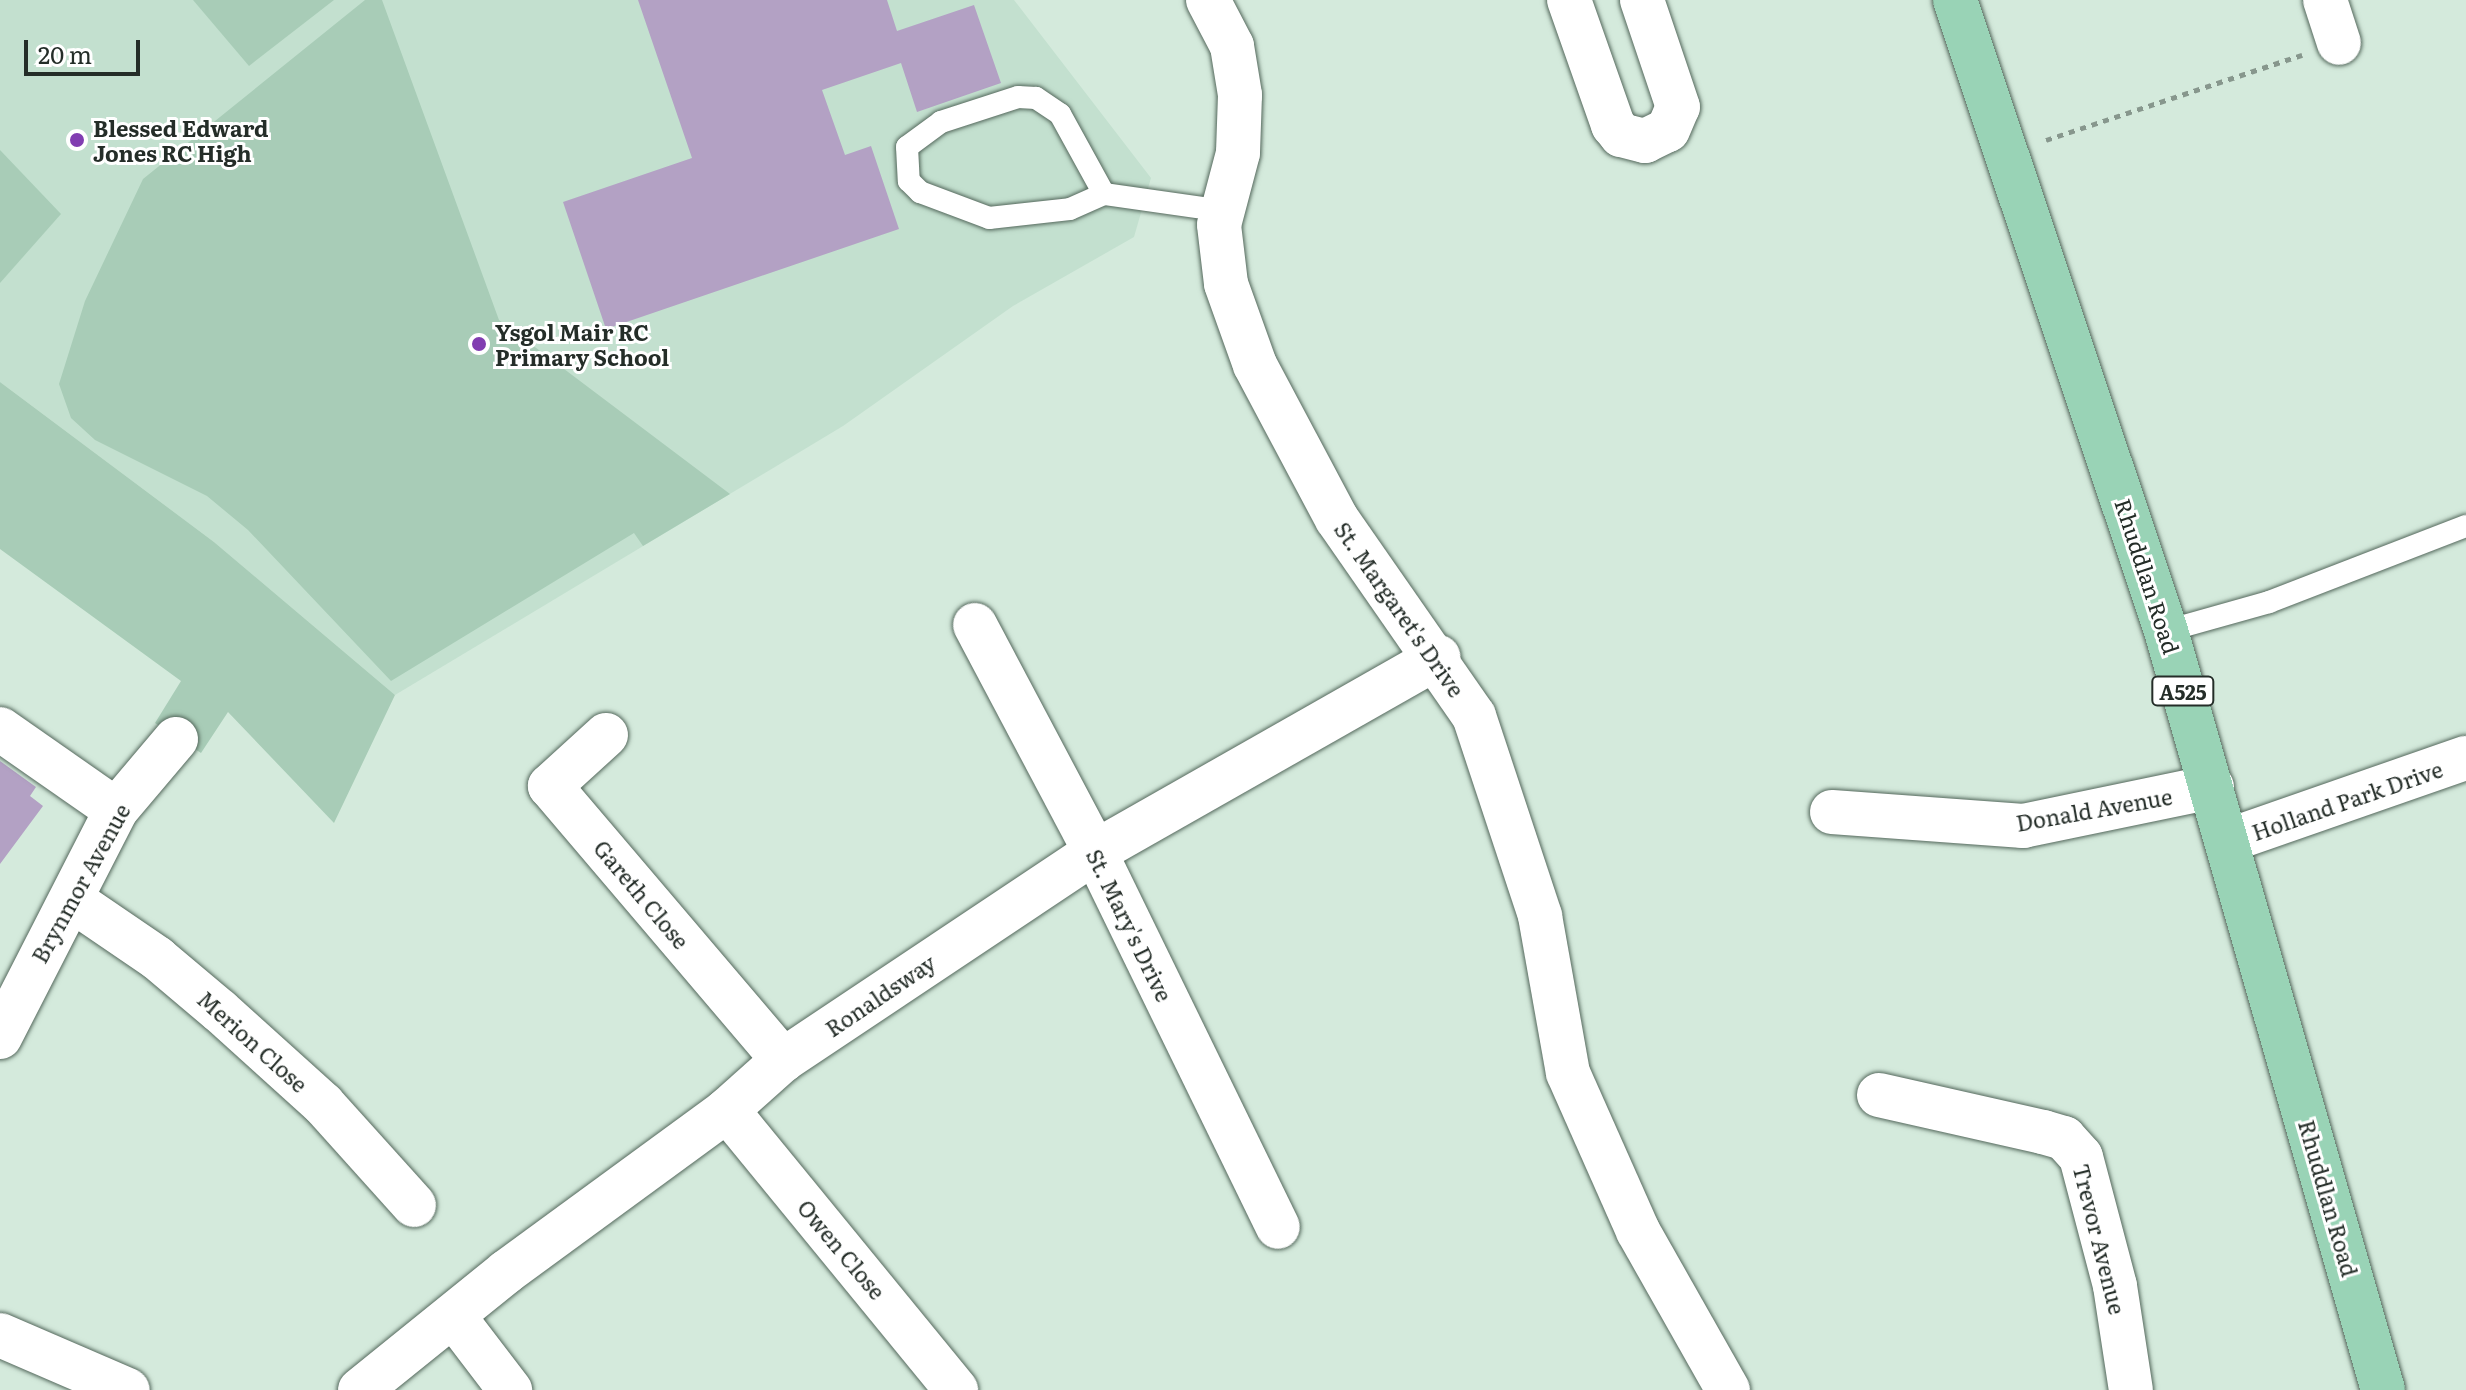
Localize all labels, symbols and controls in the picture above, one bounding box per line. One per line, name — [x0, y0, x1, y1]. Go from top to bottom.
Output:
scale bar — [28, 24, 144, 74]
text: 20 m — [38, 36, 92, 71]
place label: Blessed Edward Jones RC High — [93, 114, 269, 166]
marker: Blessed Edward Jones RC High — [68, 131, 86, 149]
place label: Ysgol Mair RC Primary School — [495, 318, 669, 370]
marker: Ysgol Mair RC Primary School — [470, 335, 488, 353]
street label: Rhuddlan Road — [2110, 495, 2186, 657]
street label: St. Margaret's Drive — [1330, 516, 1470, 702]
road number: A525 — [2151, 675, 2215, 707]
street label: Holland Park Drive — [2248, 755, 2446, 845]
street label: Donald Avenue — [2014, 782, 2174, 836]
street label: Brynmor Avenue — [25, 799, 135, 967]
street label: Gareth Close — [589, 834, 695, 954]
street label: St. Mary's Drive — [1082, 844, 1178, 1006]
street label: Ronaldsway — [820, 949, 940, 1041]
street label: Merion Close — [193, 985, 313, 1097]
street label: Rhuddlan Road — [2294, 1117, 2364, 1279]
street label: Trevor Avenue — [2069, 1161, 2131, 1317]
street label: Owen Close — [793, 1194, 891, 1304]

